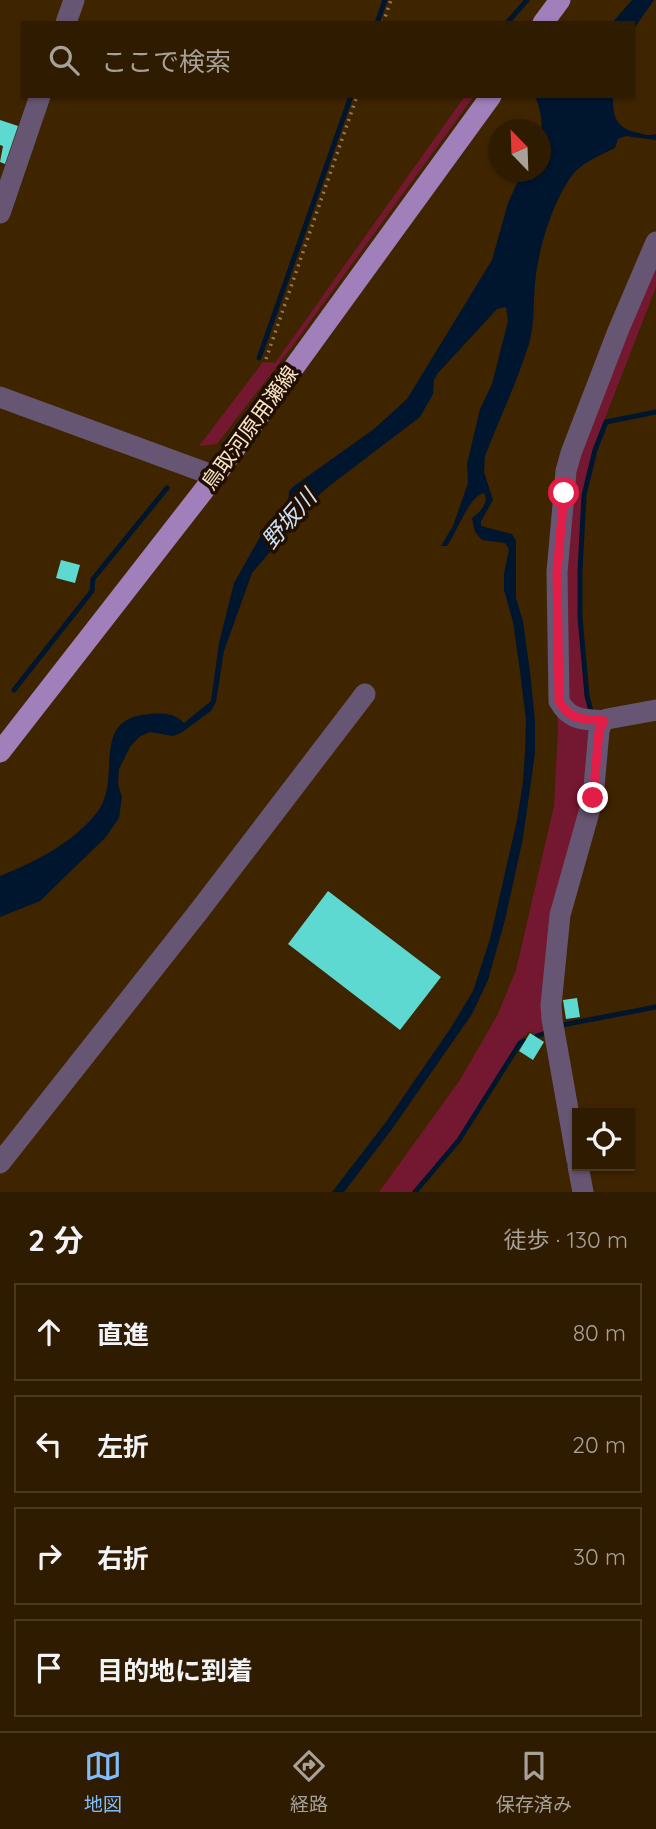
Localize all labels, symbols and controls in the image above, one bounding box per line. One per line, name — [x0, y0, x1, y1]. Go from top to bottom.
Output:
search box — [21, 21, 635, 98]
icon: search — [45, 41, 83, 79]
text: ここで検索 — [101, 45, 231, 78]
north arrow — [488, 119, 551, 182]
street label: 鳥取河原用瀬線 — [195, 360, 303, 495]
route start — [548, 477, 579, 508]
water label: 野坂川 — [255, 481, 324, 554]
route end — [577, 782, 608, 813]
map controls — [572, 1108, 635, 1171]
button: locate — [572, 1108, 635, 1171]
text: 2 分 — [28, 1221, 83, 1259]
text: 徒歩 · 130 m — [503, 1225, 628, 1254]
icon: ahead — [30, 1313, 68, 1351]
text: 直進 — [97, 1318, 149, 1351]
text: 80 m — [573, 1318, 626, 1347]
icon: left — [30, 1425, 68, 1463]
text: 左折 — [97, 1430, 149, 1463]
text: 20 m — [572, 1430, 626, 1459]
icon: right — [30, 1537, 68, 1575]
text: 右折 — [97, 1542, 149, 1575]
text: 30 m — [573, 1542, 626, 1571]
icon: arrive — [30, 1649, 68, 1687]
text: 目的地に到着 — [97, 1654, 253, 1687]
tab: 地図 — [84, 1747, 122, 1816]
tab: 経路 — [290, 1747, 328, 1816]
tab: 保存済み — [496, 1747, 572, 1816]

